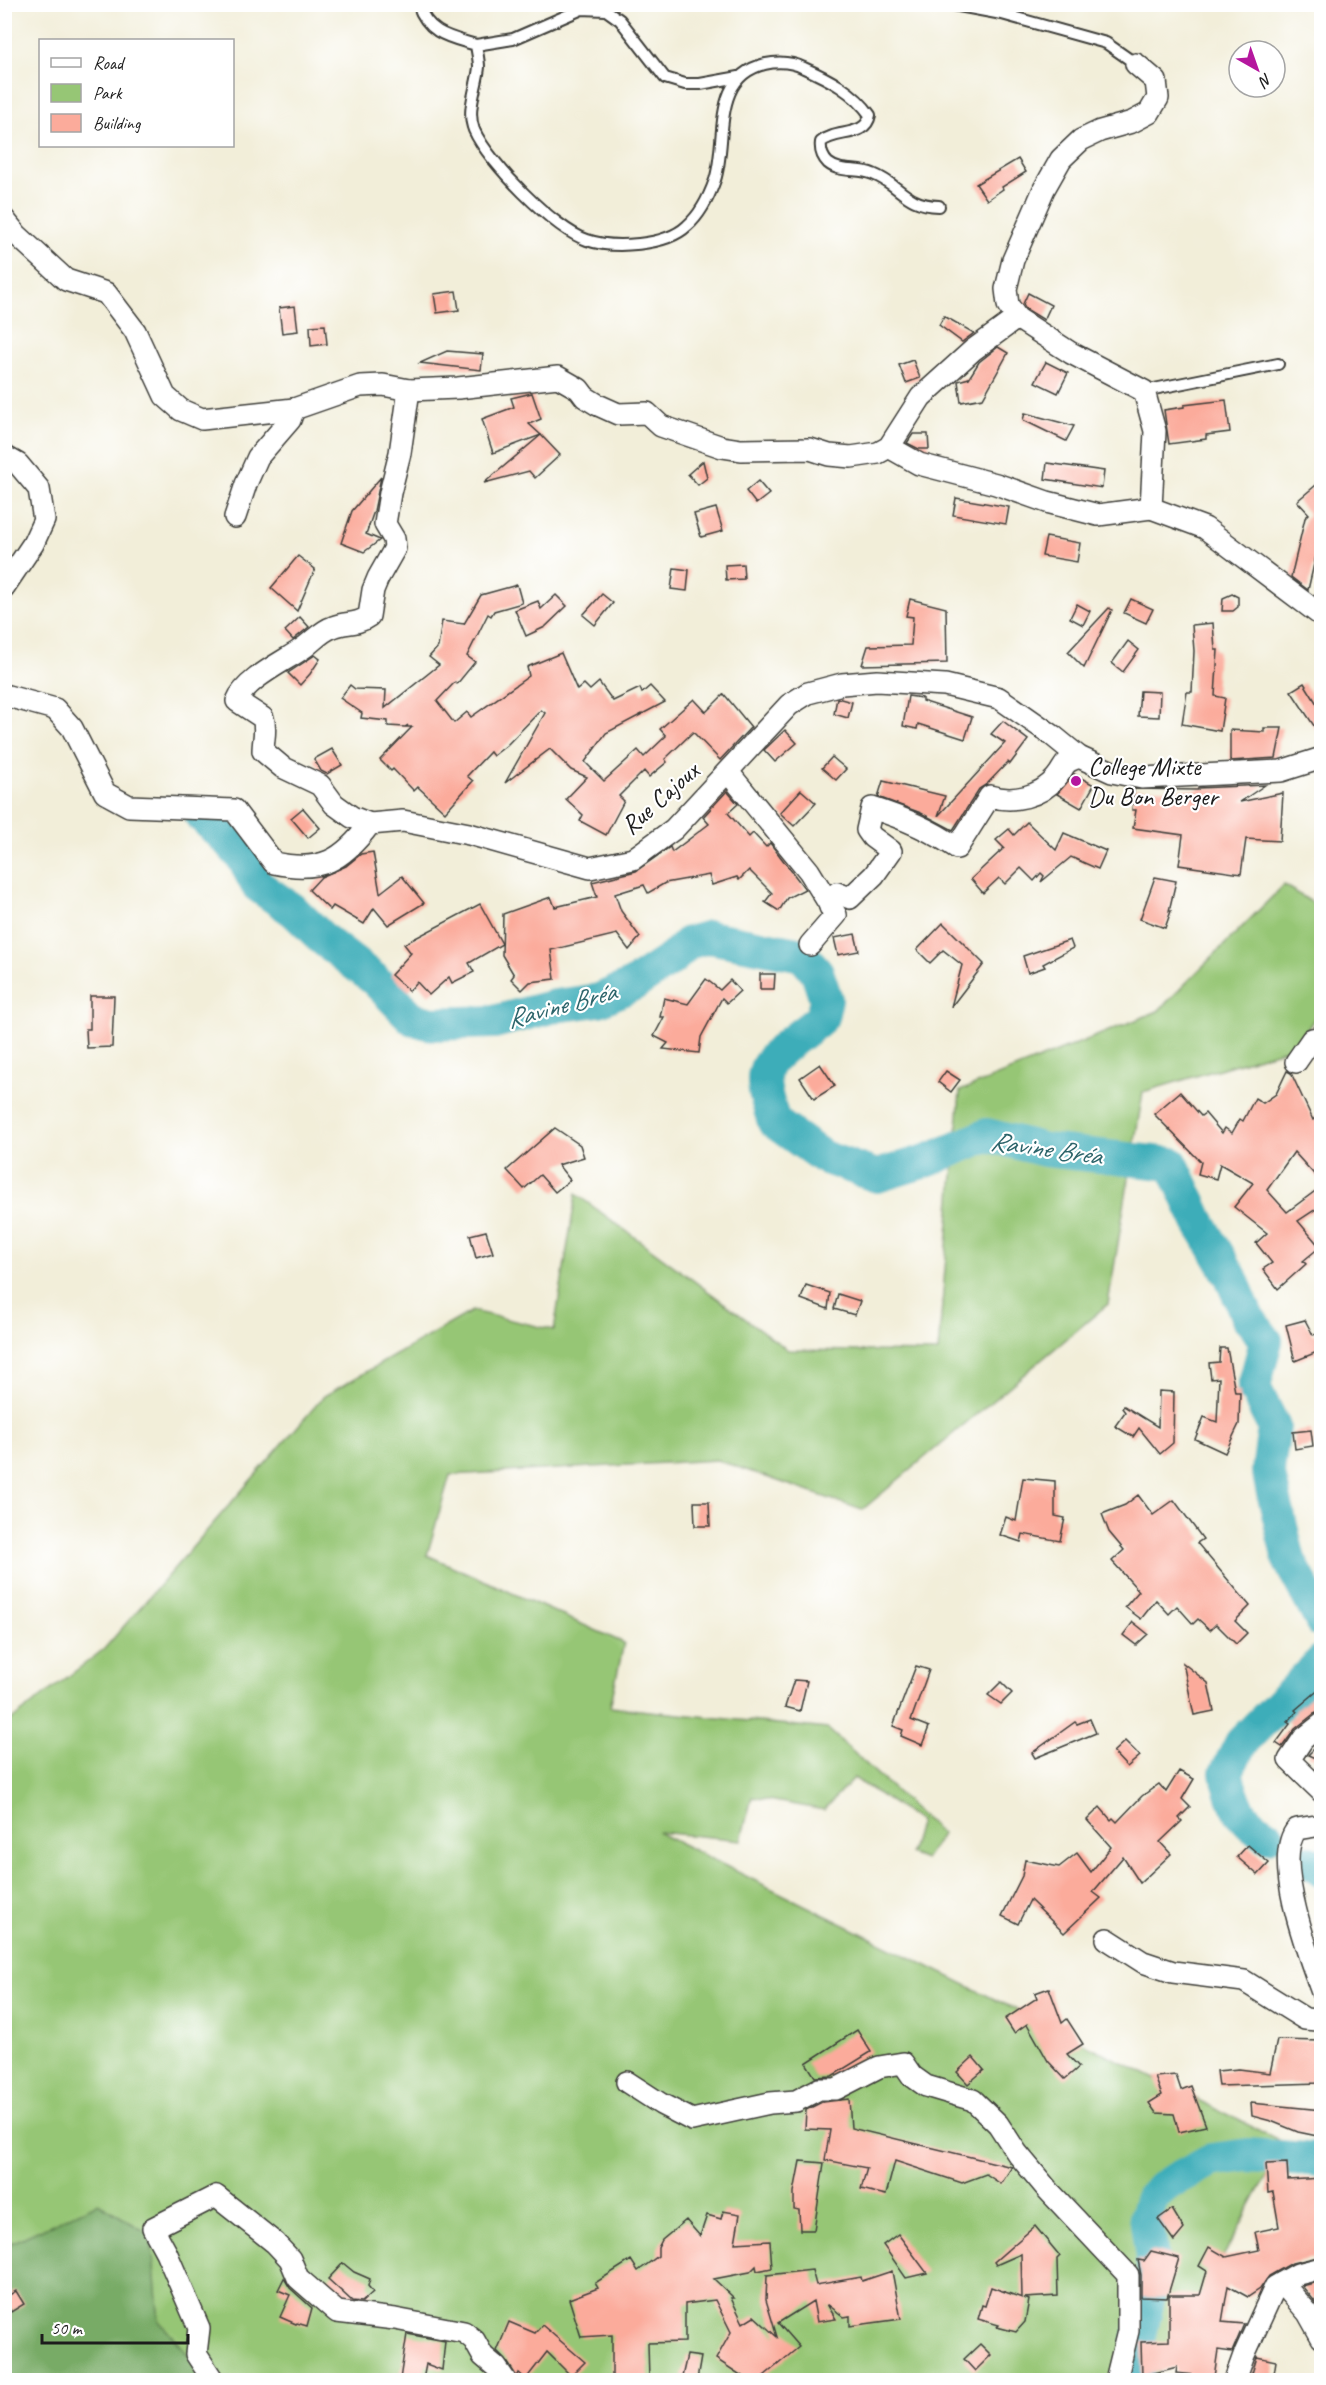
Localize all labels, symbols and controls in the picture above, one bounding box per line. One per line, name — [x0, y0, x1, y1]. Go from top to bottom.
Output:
legend — [39, 39, 234, 147]
north arrow — [1227, 39, 1287, 99]
text: Road — [93, 52, 126, 74]
text: N — [1253, 69, 1276, 93]
text: Park — [93, 82, 123, 104]
text: Building — [93, 112, 142, 134]
place label: College Mixte Du Bon Berger — [1088, 750, 1220, 813]
street label: Rue Cajoux — [614, 753, 707, 842]
marker: College Mixte Du Bon Berger — [1069, 774, 1083, 788]
water label: Ravine Bréa — [503, 974, 621, 1036]
water label: Ravine Bréa — [989, 1123, 1106, 1173]
scale bar — [42, 2307, 188, 2345]
text: 50 m — [51, 2317, 84, 2339]

